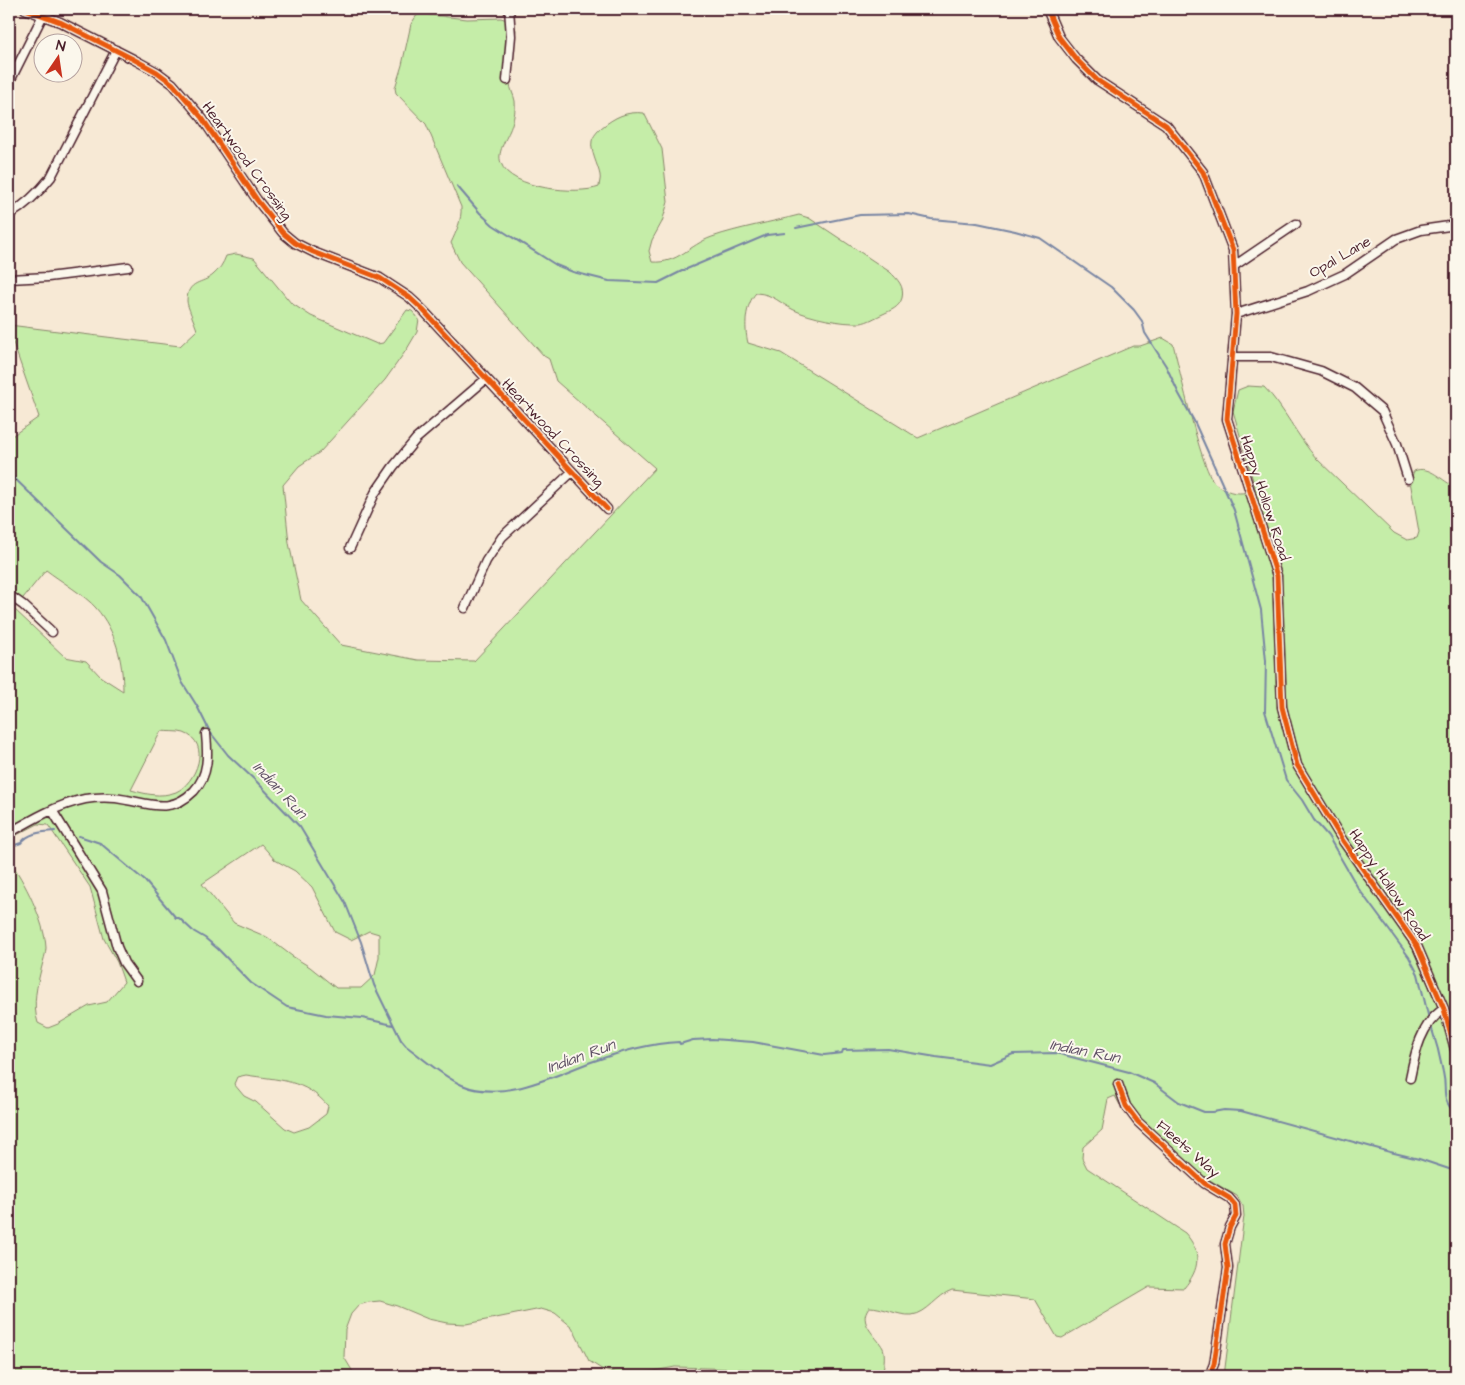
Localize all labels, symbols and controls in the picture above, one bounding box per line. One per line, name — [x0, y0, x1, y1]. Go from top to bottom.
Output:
north arrow — [32, 32, 82, 82]
text: N — [54, 36, 67, 57]
street label: Heartwood Crossing — [196, 97, 297, 225]
street label: Opal Lane — [1305, 231, 1375, 283]
street label: Heartwood Crossing — [496, 374, 609, 493]
street label: Happy Hollow Road — [1234, 432, 1295, 564]
water label: Indian Run — [248, 756, 314, 825]
street label: Happy Hollow Road — [1343, 825, 1434, 946]
water label: Indian Run — [544, 1033, 620, 1078]
water label: Indian Run — [1048, 1033, 1124, 1069]
street label: Fleets Way — [1151, 1115, 1225, 1183]

